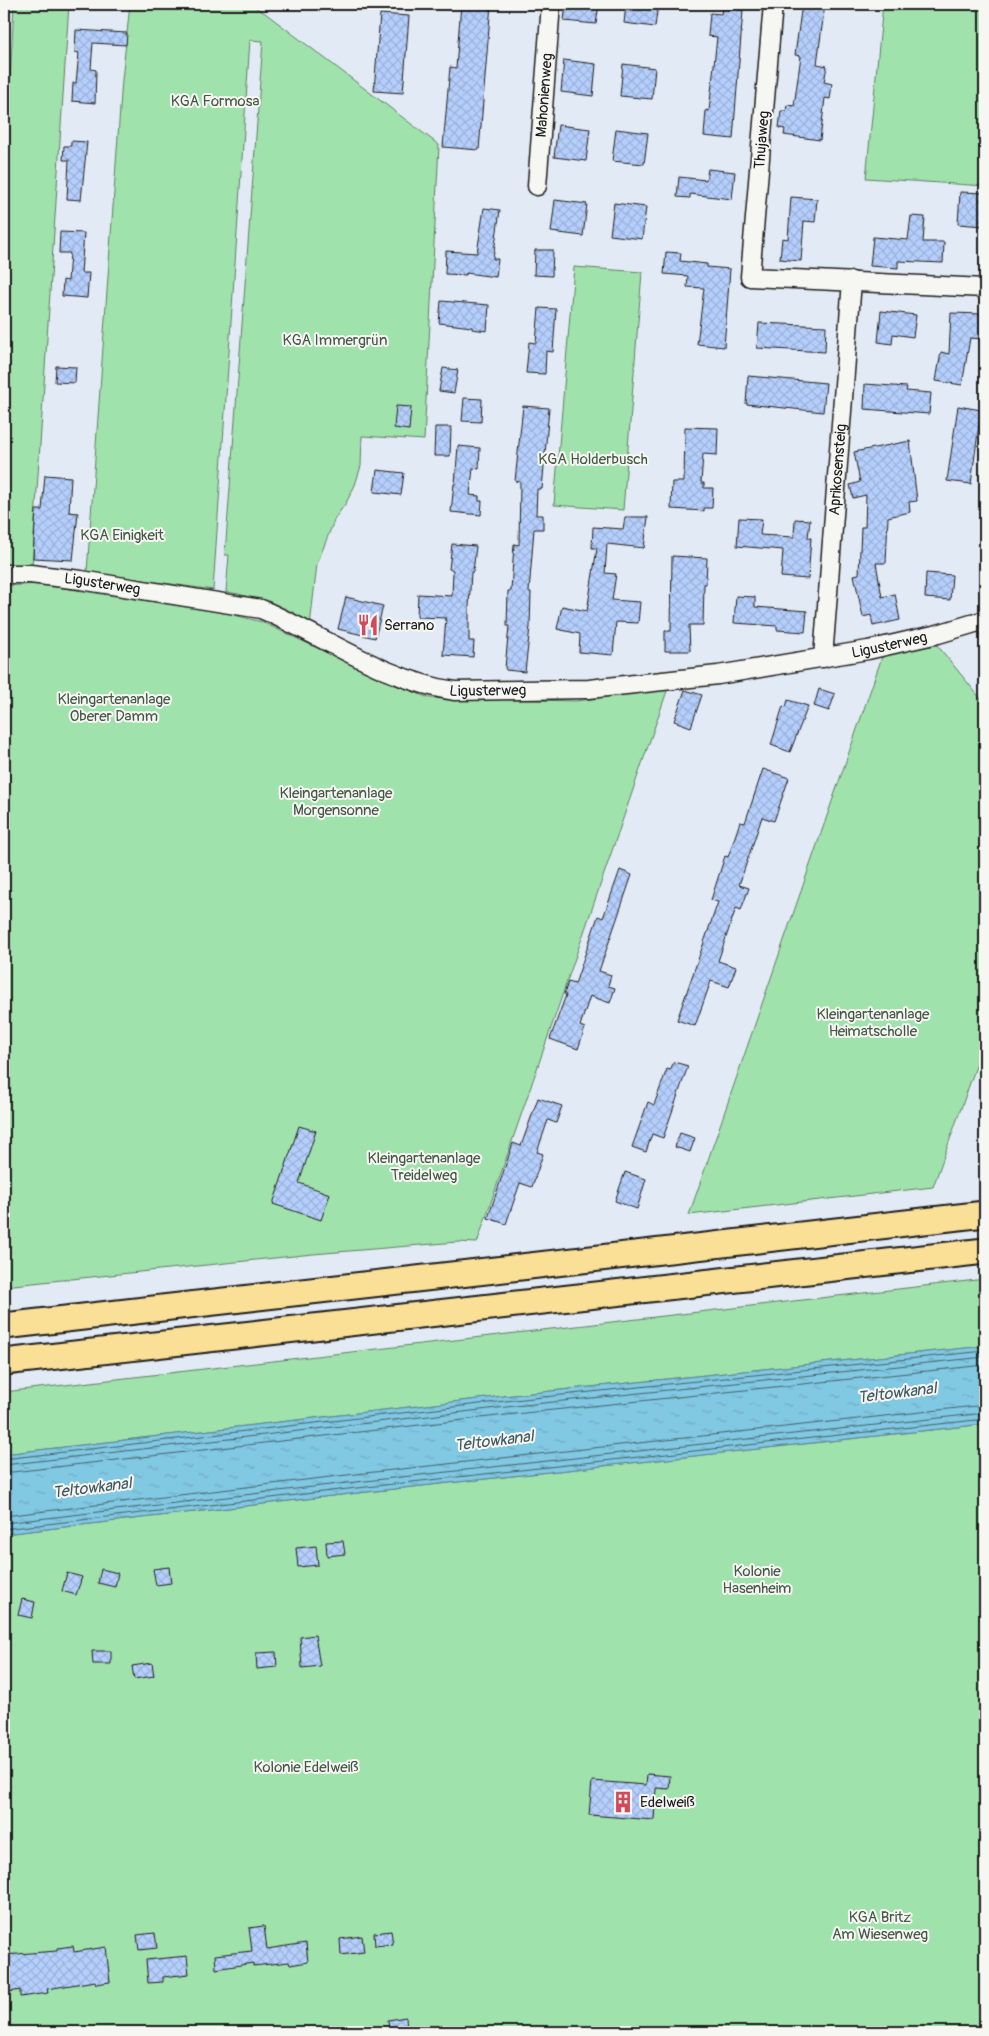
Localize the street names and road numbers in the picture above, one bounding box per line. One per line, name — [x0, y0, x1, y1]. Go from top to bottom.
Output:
street label: Mahonienweg — [531, 52, 557, 138]
street label: Thujaweg — [750, 110, 774, 170]
street label: Aprikosensteig — [825, 423, 850, 516]
street label: Ligusterweg — [63, 569, 142, 599]
street label: Ligusterweg — [850, 627, 929, 662]
street label: Ligusterweg — [448, 680, 526, 701]

